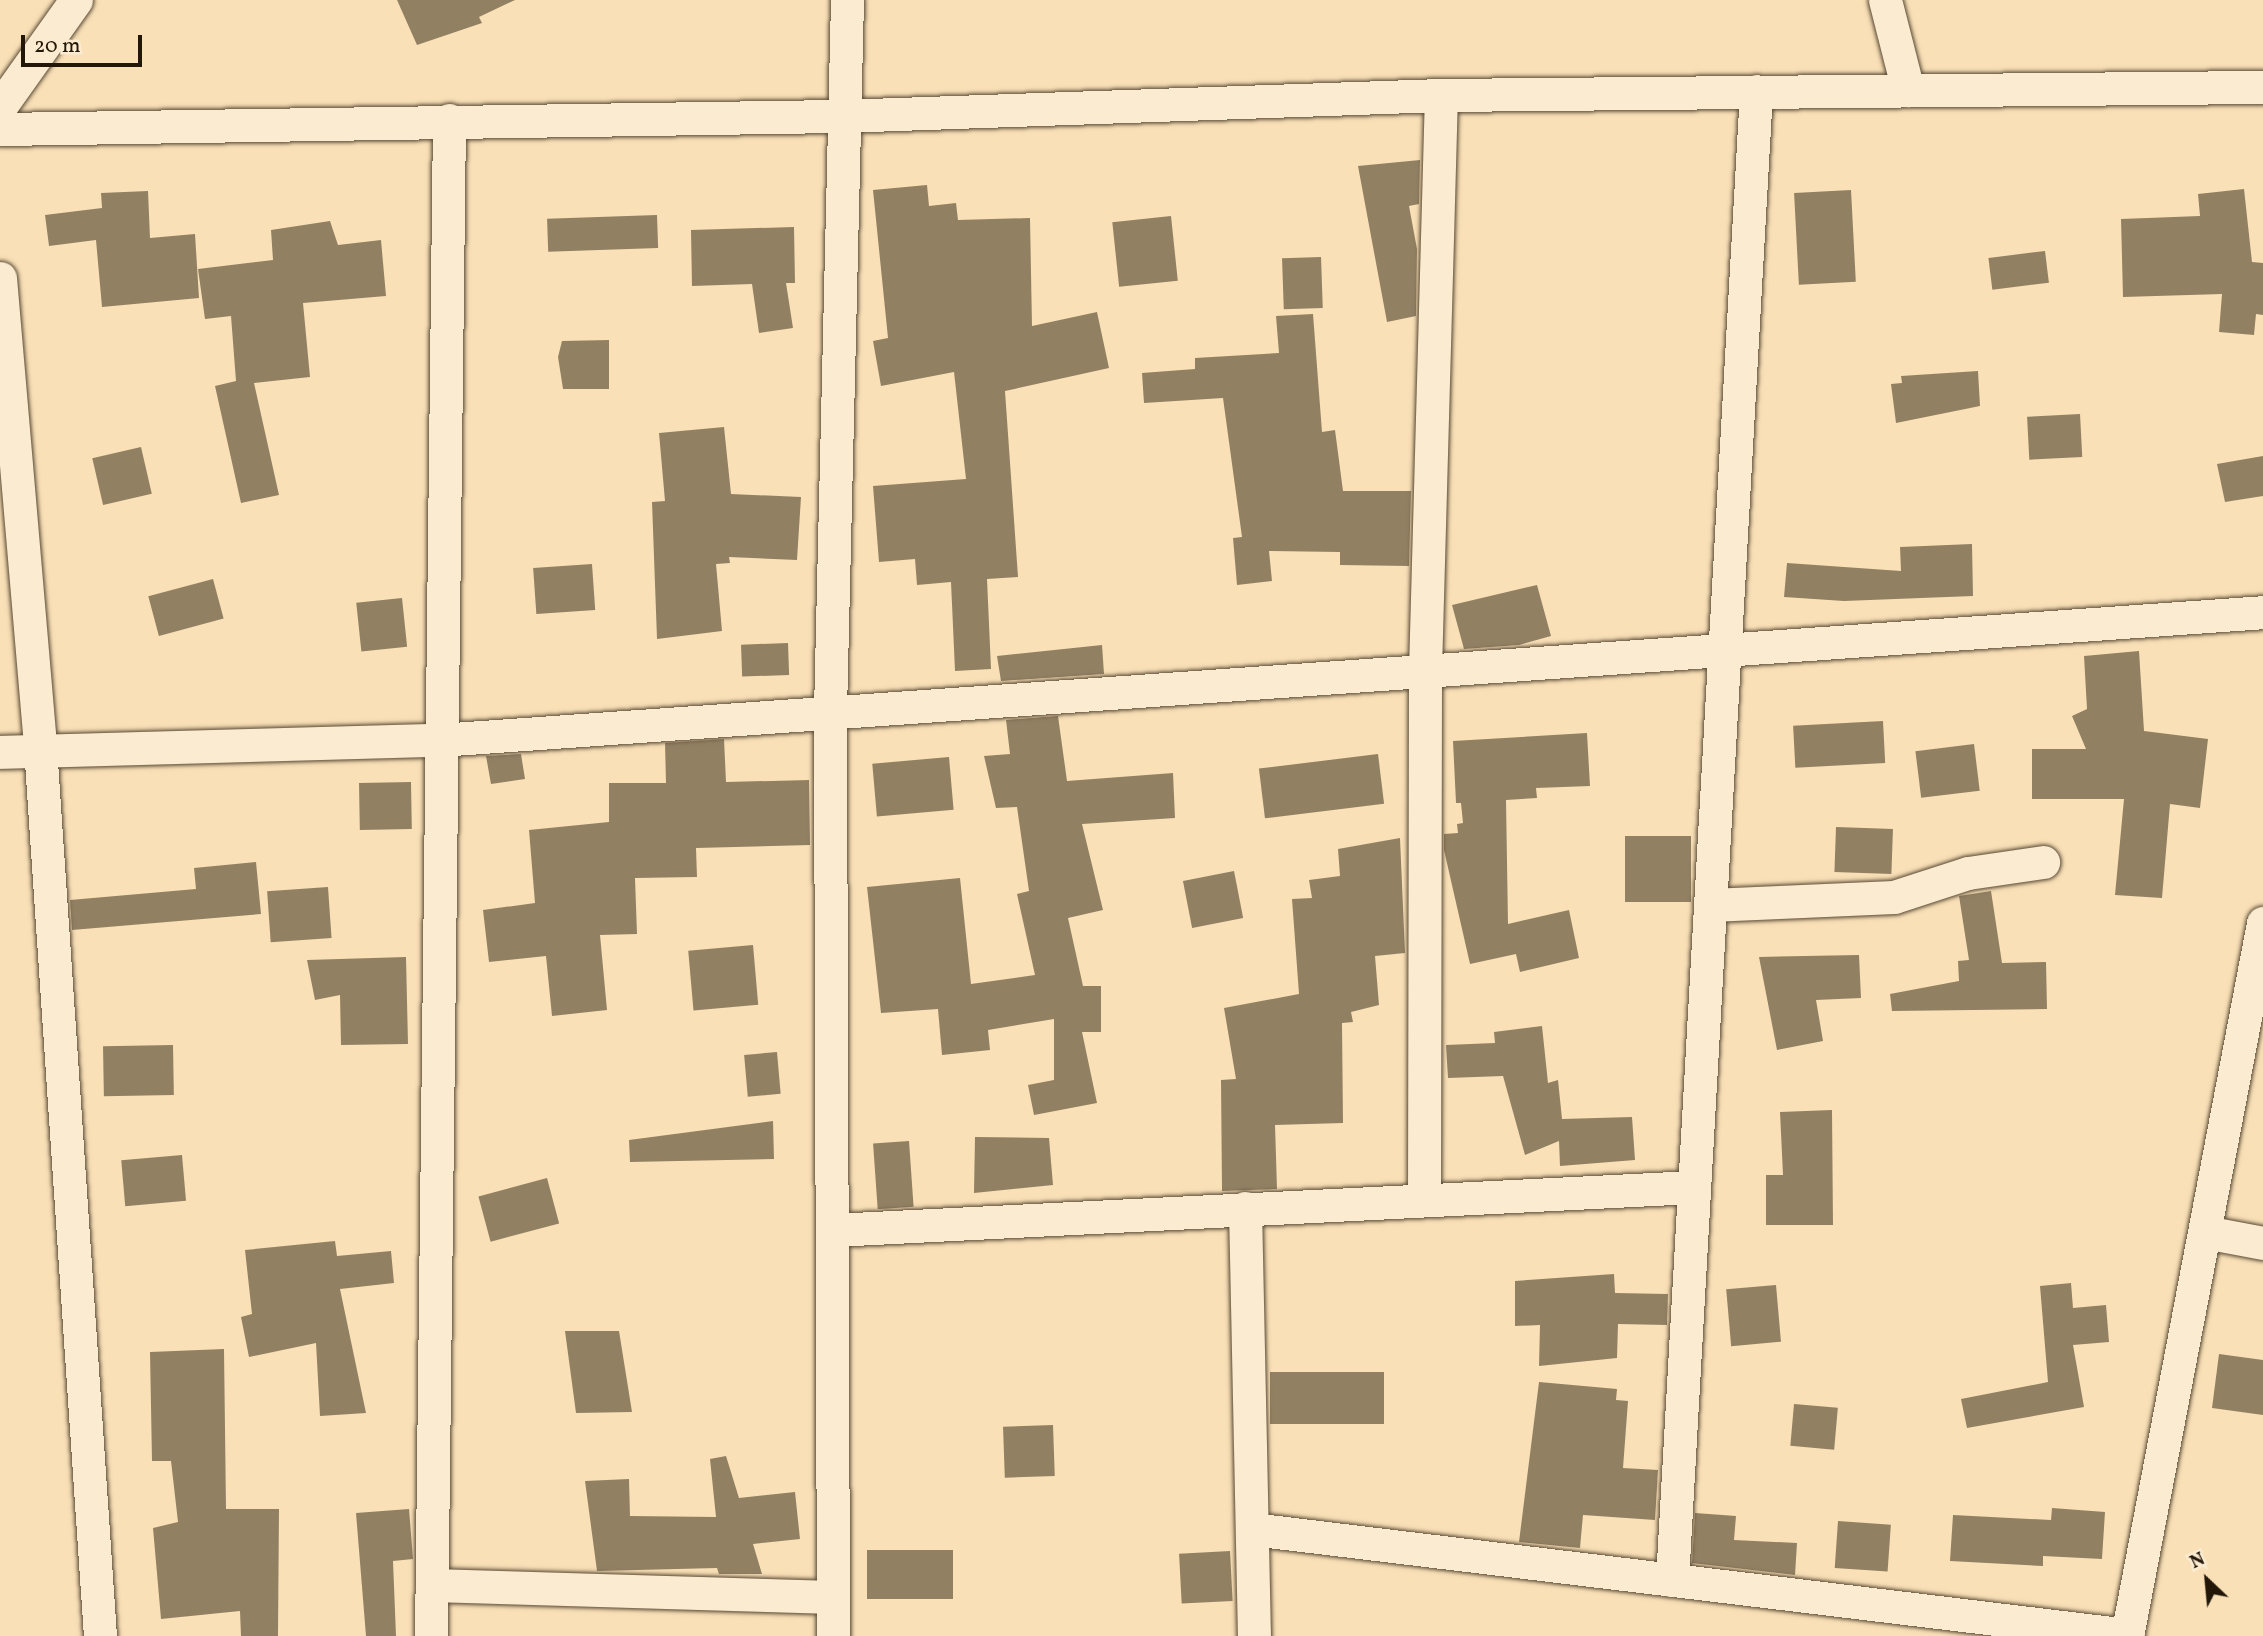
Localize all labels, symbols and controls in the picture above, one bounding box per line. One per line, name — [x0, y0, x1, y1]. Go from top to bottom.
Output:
scale bar — [24, 21, 145, 65]
text: 20 m — [34, 32, 80, 61]
north arrow — [2172, 1545, 2242, 1615]
text: N — [2186, 1546, 2210, 1576]

